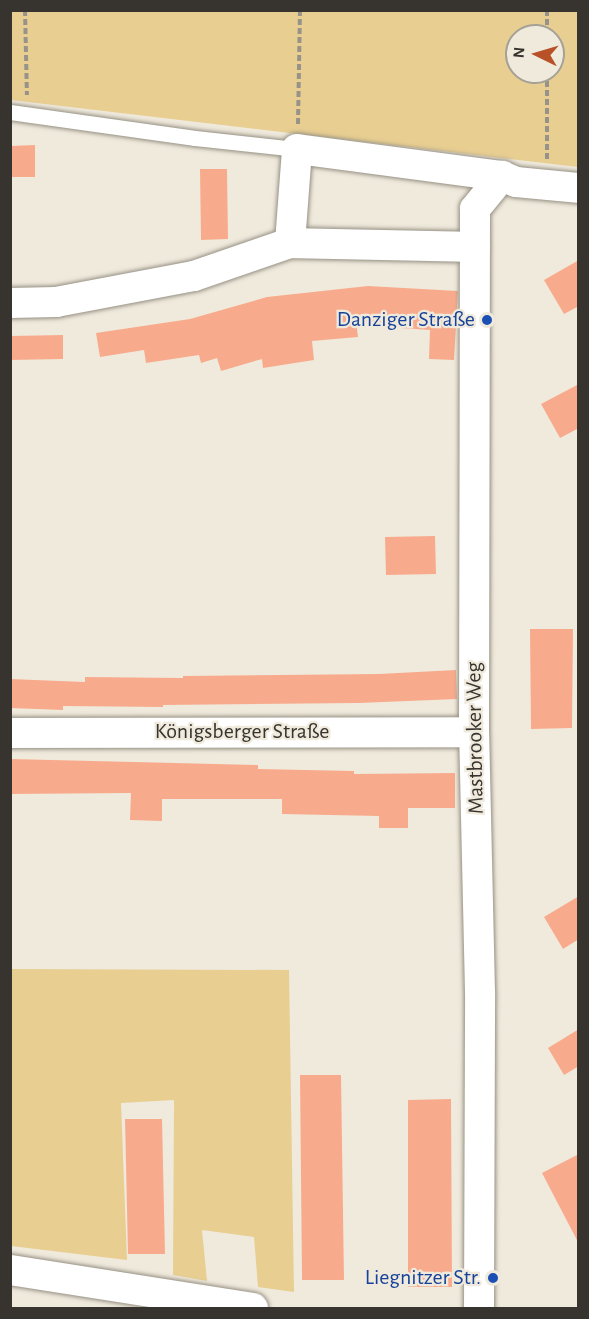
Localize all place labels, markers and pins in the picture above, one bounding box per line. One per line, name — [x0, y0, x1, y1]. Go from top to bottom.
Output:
place label: Danziger Straße — [337, 307, 475, 333]
marker: Danziger Straße — [480, 313, 494, 327]
place label: Liegnitzer Str. — [365, 1265, 481, 1291]
marker: Liegnitzer Str. — [486, 1271, 500, 1285]

